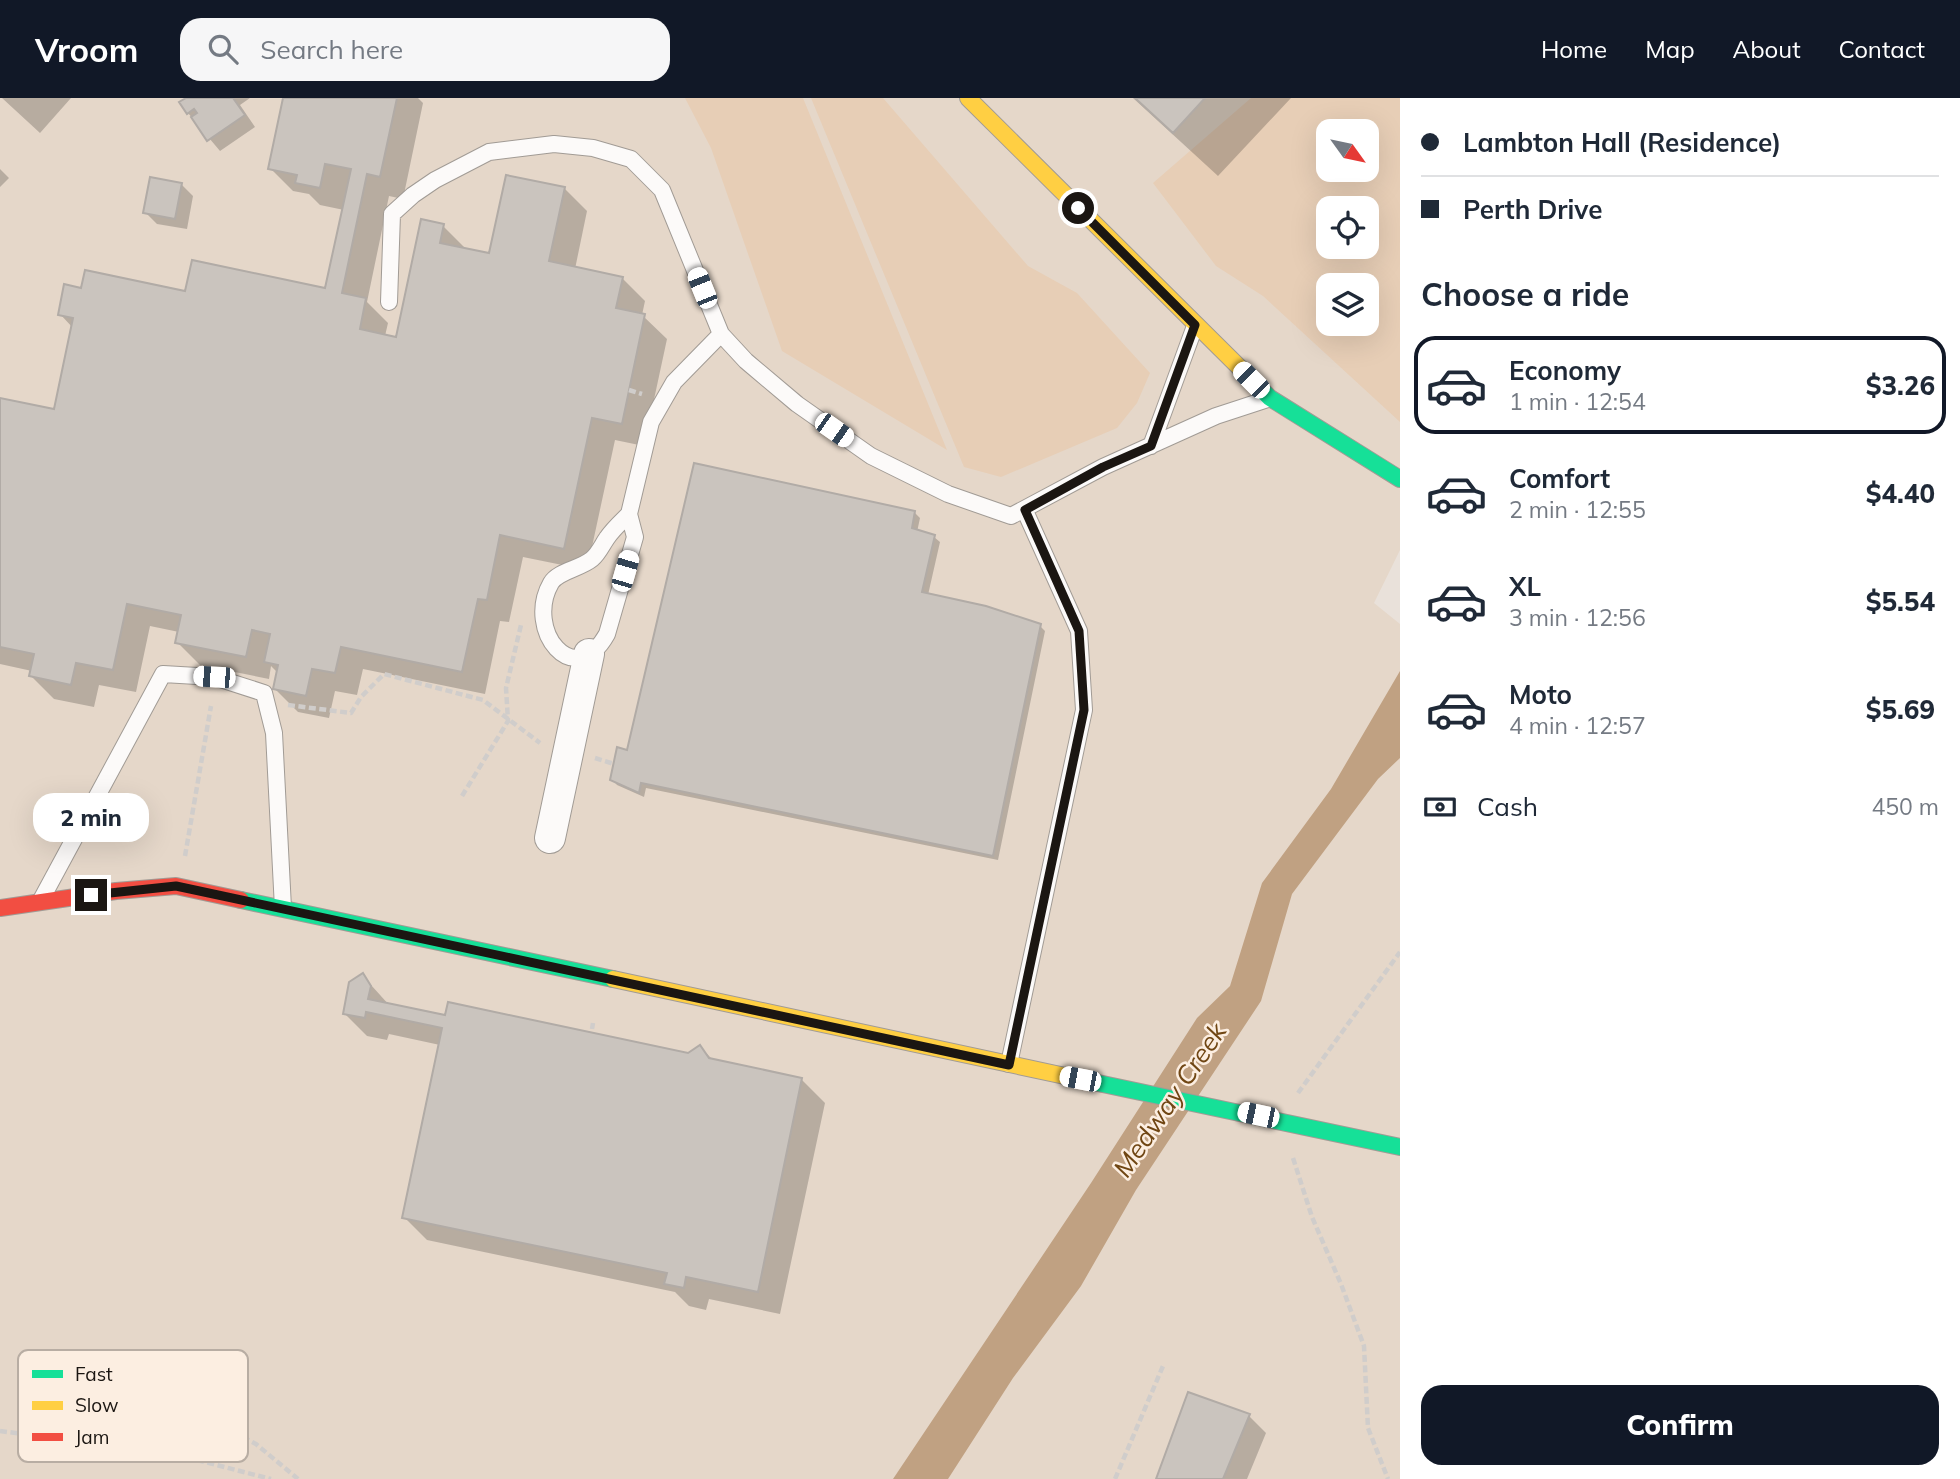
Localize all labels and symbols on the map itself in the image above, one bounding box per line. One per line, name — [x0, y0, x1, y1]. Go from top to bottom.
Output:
north arrow — [1316, 119, 1379, 182]
route start — [1062, 192, 1094, 224]
car — [685, 265, 720, 311]
car — [1229, 358, 1274, 402]
car — [811, 409, 858, 451]
car — [610, 548, 641, 594]
car — [193, 665, 236, 689]
callout: 2 min — [33, 794, 149, 842]
route end — [75, 879, 107, 911]
water label: Medway Creek — [1106, 1016, 1234, 1183]
car — [1058, 1065, 1103, 1093]
car — [1236, 1100, 1281, 1130]
legend — [18, 1350, 248, 1462]
text: Fast — [75, 1362, 113, 1386]
text: Slow — [75, 1393, 119, 1417]
text: Jam — [75, 1425, 109, 1449]

